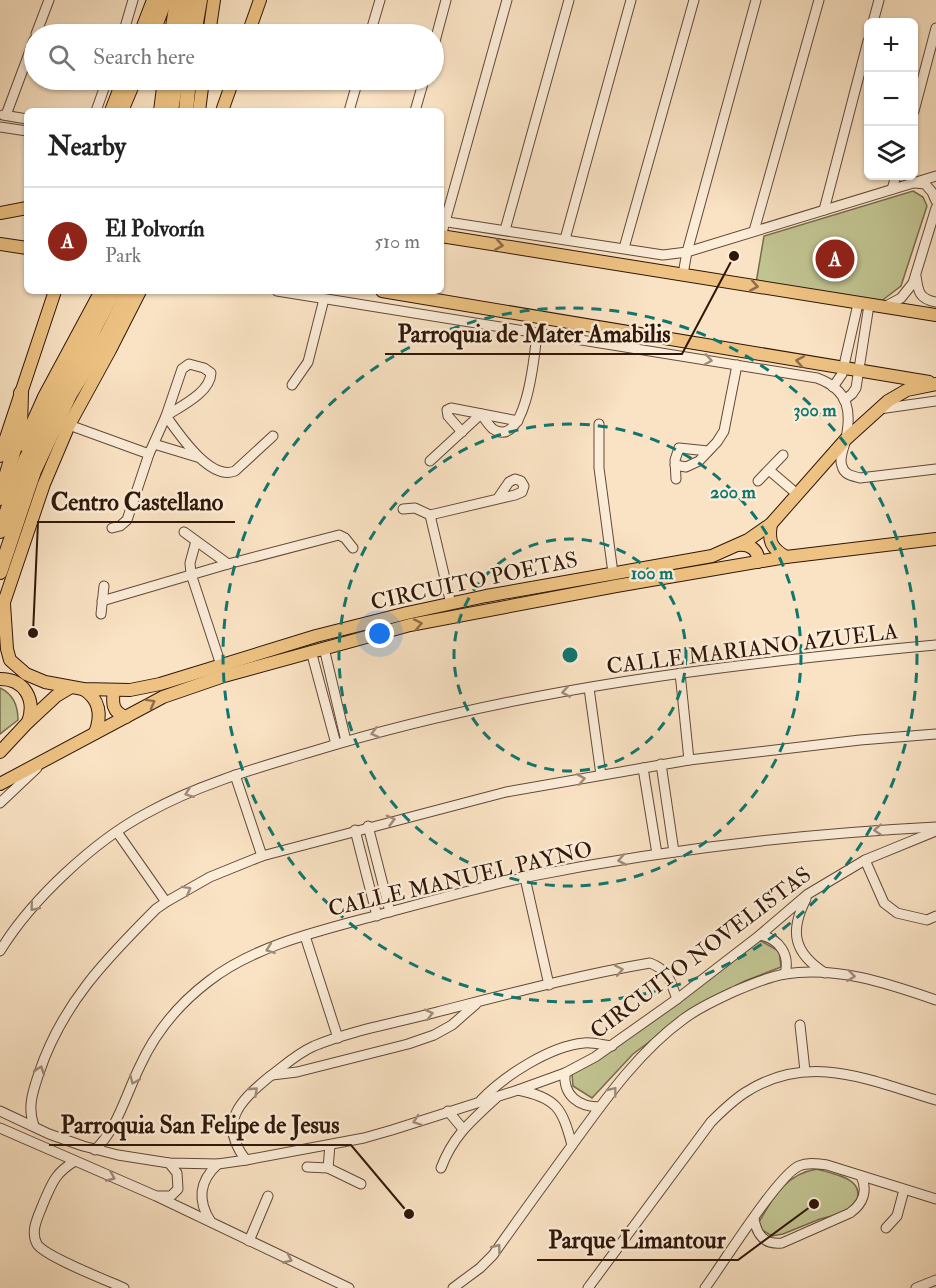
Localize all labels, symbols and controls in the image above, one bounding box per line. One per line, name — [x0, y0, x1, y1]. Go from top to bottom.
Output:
map controls — [864, 18, 918, 180]
button: + — [864, 18, 918, 72]
search box — [24, 24, 444, 90]
icon: search — [45, 41, 78, 74]
text: Search here — [93, 43, 195, 71]
button: − — [864, 72, 918, 126]
button: layers — [864, 126, 918, 180]
text: Nearby — [48, 131, 126, 163]
text: El Polvorín — [105, 215, 205, 243]
text: A — [61, 229, 74, 254]
text: 510 m — [374, 229, 420, 254]
pin: A — [816, 236, 854, 282]
one-way arrow — [494, 239, 503, 251]
text: Park — [105, 243, 141, 268]
one-way arrow — [748, 279, 758, 292]
callout: Parroquia de Mater Amabilis — [385, 312, 682, 354]
text: Parroquia de Mater Amabilis — [397, 319, 671, 350]
one-way arrow — [704, 354, 713, 366]
one-way arrow — [796, 355, 806, 368]
text: 300 m — [793, 399, 838, 422]
callout: Centro Castellano — [38, 480, 235, 522]
text: 200 m — [710, 481, 757, 504]
text: Centro Castellano — [51, 487, 224, 518]
street label: CIRCUITO POETAS — [368, 545, 580, 617]
text: 100 m — [631, 562, 674, 585]
street label: CALLE MARIANO AZUELA — [605, 617, 899, 681]
one-way arrow — [413, 618, 423, 631]
your location — [365, 619, 394, 648]
centre of rings — [560, 645, 580, 665]
one-way arrow — [561, 685, 571, 698]
one-way arrow — [145, 699, 156, 710]
one-way arrow — [370, 726, 380, 739]
one-way arrow — [577, 773, 586, 785]
one-way arrow — [185, 786, 196, 798]
one-way arrow — [386, 815, 396, 828]
one-way arrow — [873, 823, 882, 836]
street label: CALLE MANUEL PAYNO — [325, 835, 595, 923]
one-way arrow — [617, 854, 626, 866]
street label: CIRCUITO NOVELISTAS — [585, 860, 817, 1045]
one-way arrow — [181, 885, 191, 897]
one-way arrow — [30, 900, 41, 911]
one-way arrow — [265, 942, 276, 954]
one-way arrow — [613, 964, 623, 977]
one-way arrow — [847, 969, 856, 981]
one-way arrow — [424, 1009, 434, 1022]
one-way arrow — [33, 1065, 46, 1076]
one-way arrow — [129, 1073, 141, 1084]
one-way arrow — [247, 1087, 257, 1098]
one-way arrow — [606, 1087, 617, 1098]
callout: Parroquia San Felipe de Jesus — [49, 1103, 351, 1145]
text: Parroquia San Felipe de Jesus — [61, 1110, 339, 1141]
one-way arrow — [412, 1114, 423, 1127]
one-way arrow — [105, 1170, 116, 1182]
callout: Parque Limantour — [537, 1218, 738, 1260]
text: Parque Limantour — [548, 1225, 727, 1256]
one-way arrow — [490, 1243, 501, 1254]
one-way arrow — [281, 1252, 292, 1264]

